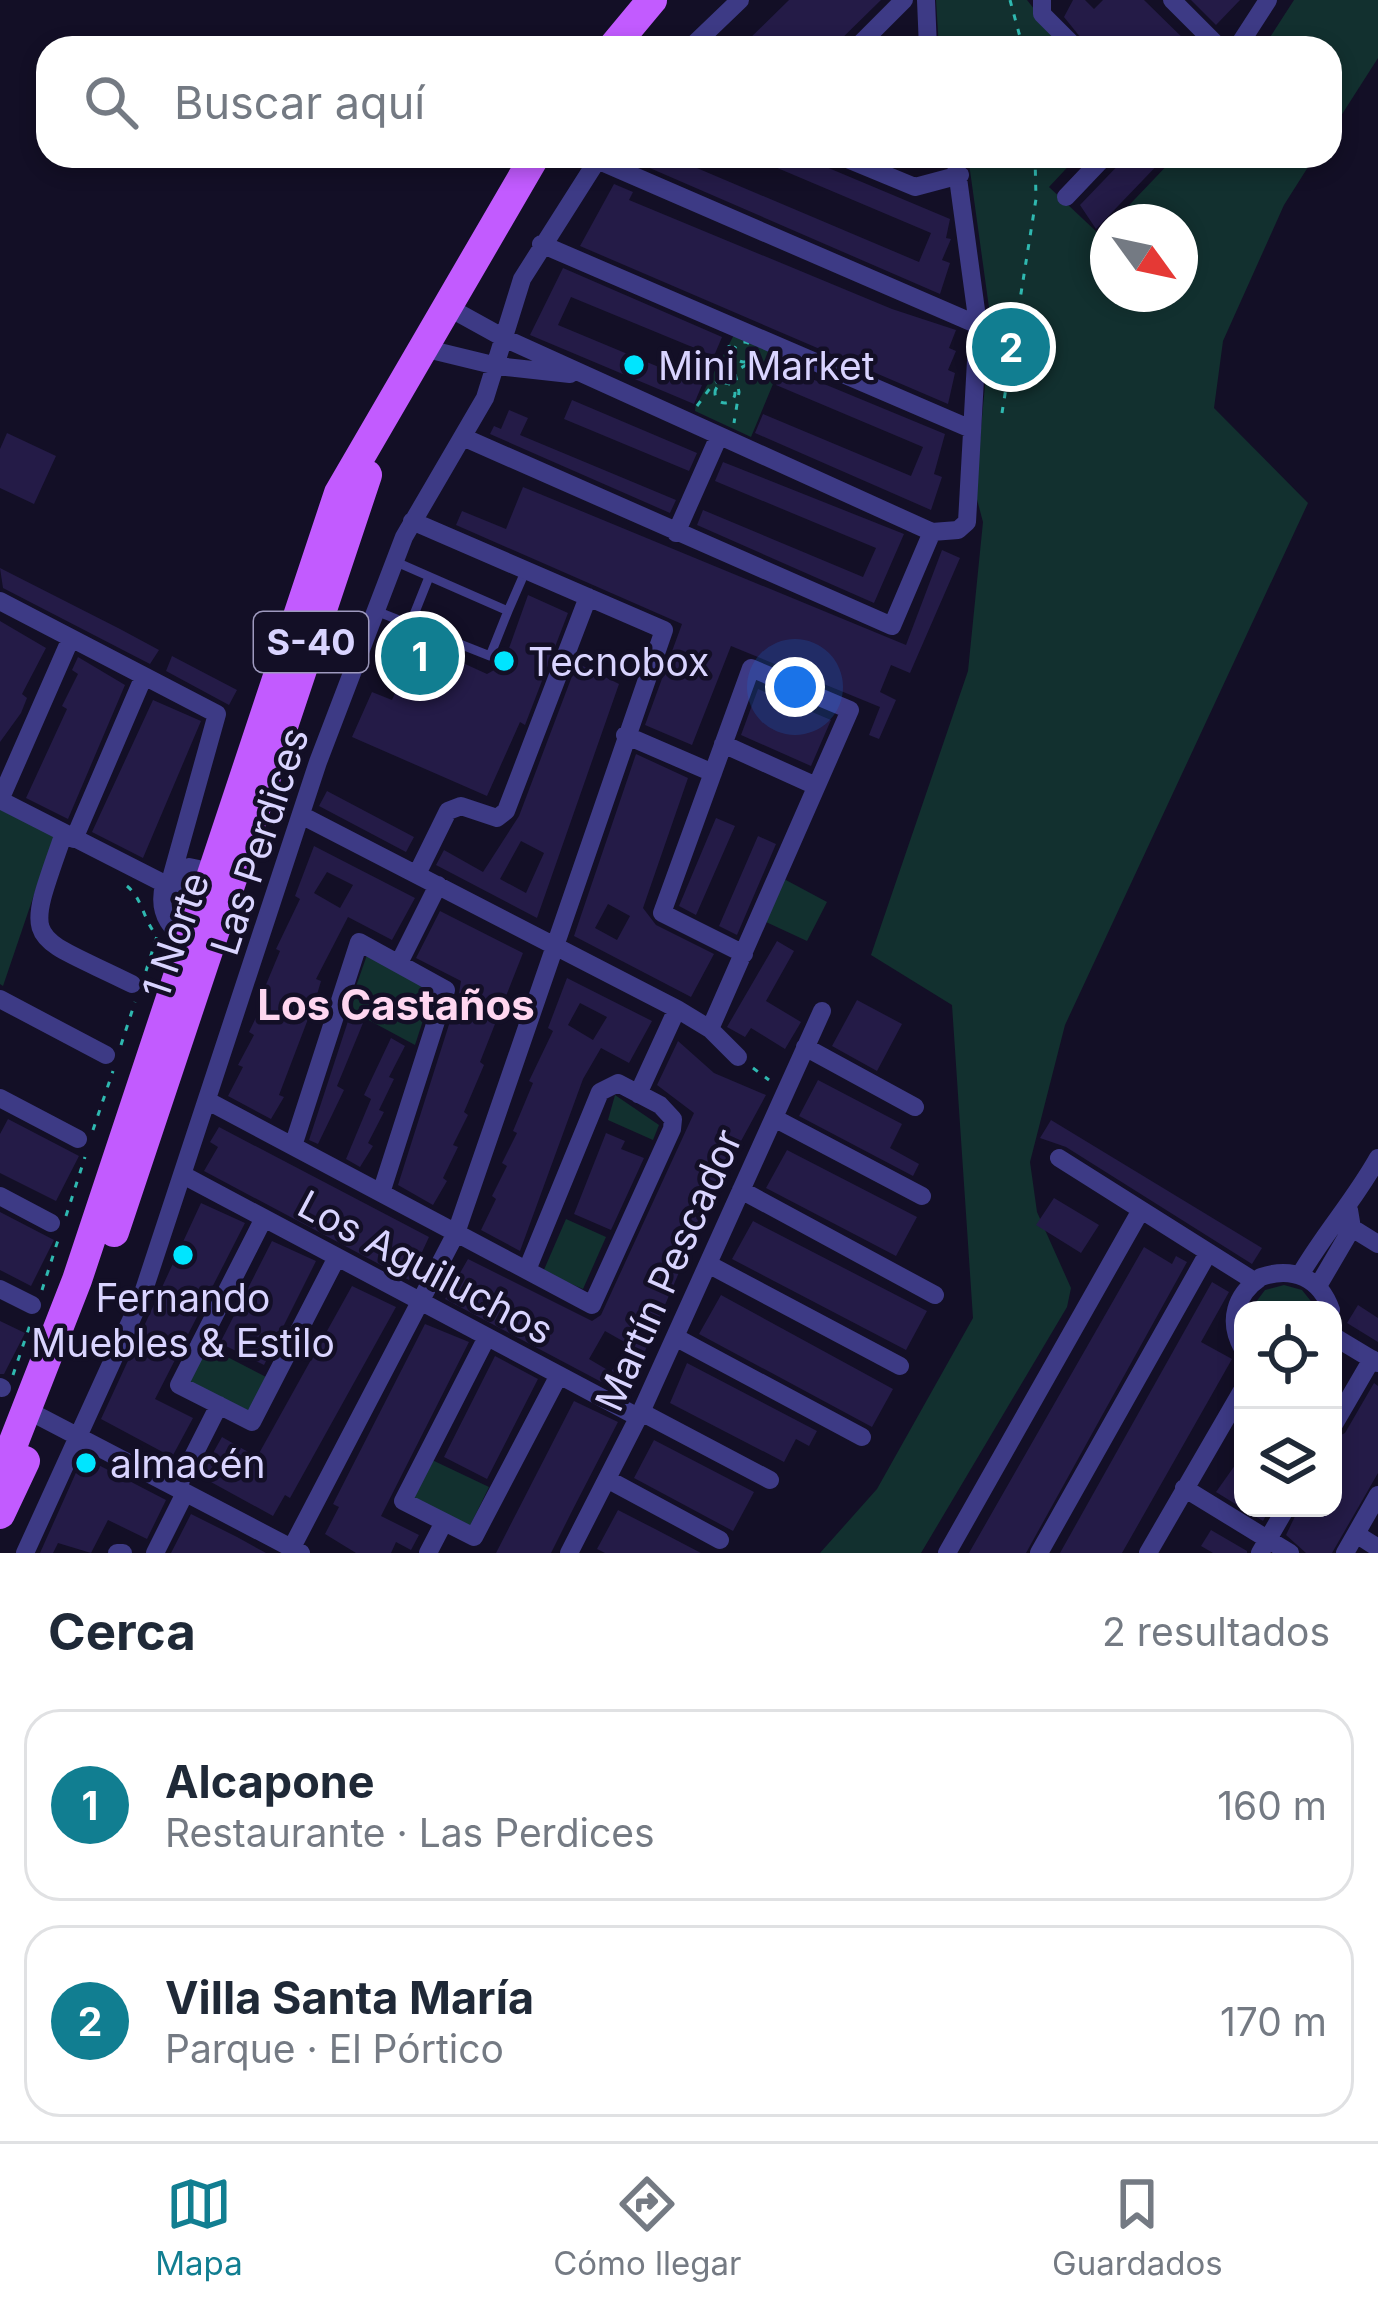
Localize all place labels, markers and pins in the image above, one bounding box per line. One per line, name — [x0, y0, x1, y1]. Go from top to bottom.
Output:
pin: 2 — [972, 302, 1050, 392]
place label: Mini Market — [658, 342, 875, 389]
marker: Mini Market — [621, 352, 647, 378]
pin: 1 — [381, 611, 459, 701]
place label: Tecnobox — [528, 638, 709, 685]
marker: Tecnobox — [491, 648, 517, 674]
marker: Fernando Muebles & Estilo — [170, 1242, 196, 1268]
place label: Fernando Muebles & Estilo — [31, 1274, 335, 1366]
place label: almacén — [110, 1440, 265, 1487]
marker: almacén — [73, 1450, 99, 1476]

